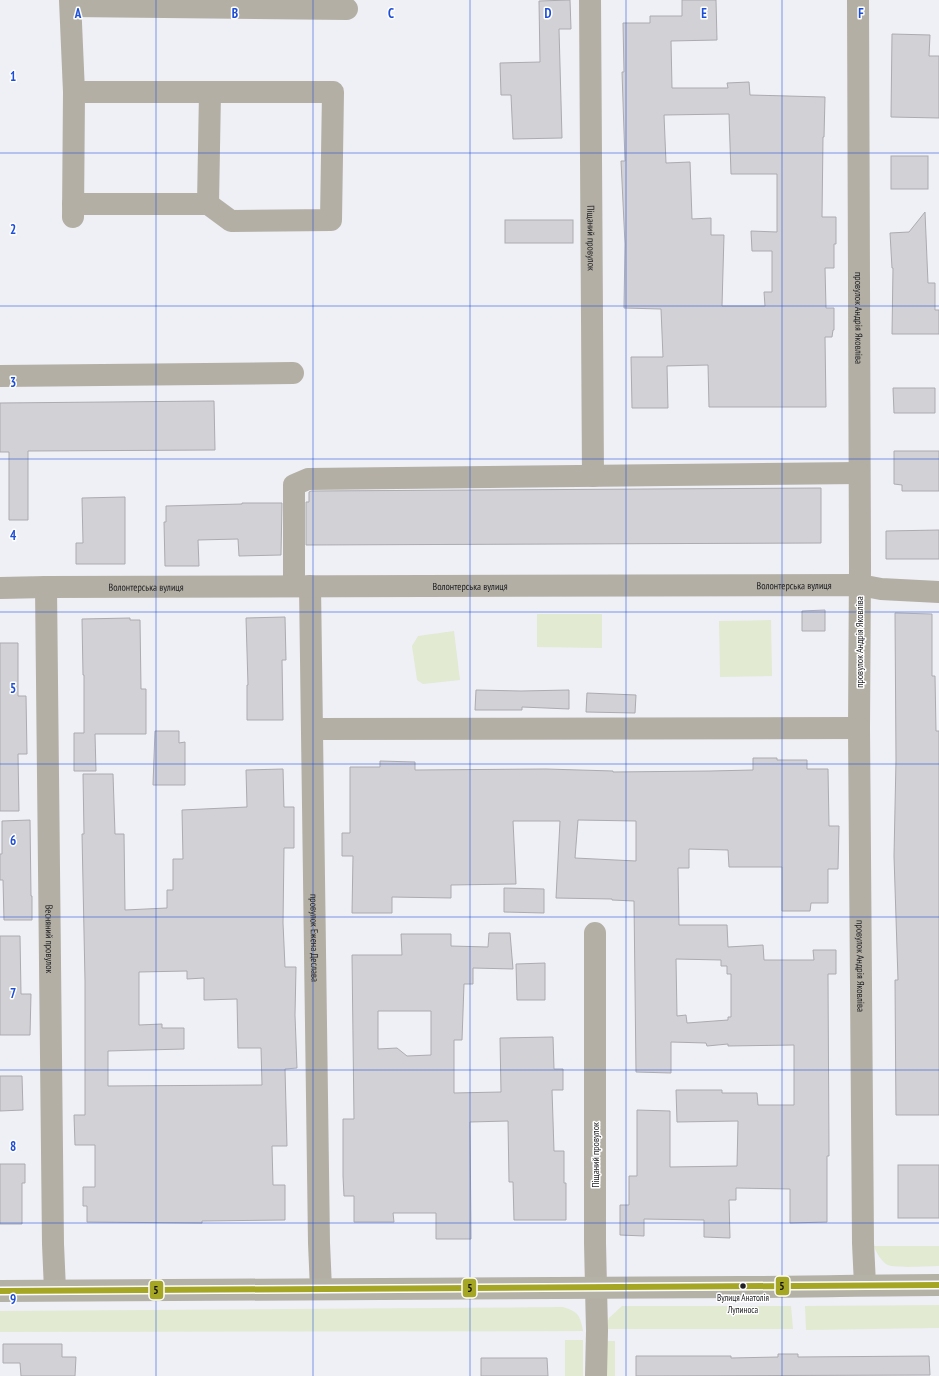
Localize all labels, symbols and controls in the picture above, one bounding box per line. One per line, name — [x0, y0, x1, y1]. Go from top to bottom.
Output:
text: A — [74, 5, 82, 22]
text: B — [232, 5, 238, 22]
text: C — [388, 5, 394, 22]
text: D — [545, 5, 552, 22]
text: E — [701, 5, 707, 22]
text: F — [858, 5, 864, 22]
text: 1 — [10, 68, 16, 85]
street label: Піщаний провулок — [584, 205, 598, 271]
text: 2 — [10, 221, 16, 238]
street label: провулок Андрія Яковліва — [852, 272, 865, 364]
text: 3 — [10, 374, 16, 391]
text: 4 — [10, 527, 17, 544]
street label: Волонтерська вулиця — [756, 579, 832, 592]
street label: Волонтерська вулиця — [432, 580, 508, 593]
street label: Волонтерська вулиця — [108, 581, 184, 594]
street label: провулок Андрія Яковліва — [853, 596, 866, 688]
text: 5 — [10, 680, 16, 697]
text: 6 — [10, 832, 16, 849]
street label: провулок Ежена Деслава — [307, 894, 321, 982]
street label: Весняний провулок — [42, 905, 56, 974]
street label: провулок Андрія Яковліва — [853, 920, 867, 1012]
text: 7 — [10, 985, 16, 1002]
street label: Піщаний провулок — [589, 1122, 602, 1188]
text: 8 — [10, 1138, 16, 1155]
line badge: 5 — [775, 1276, 790, 1296]
line badge: 5 — [462, 1278, 477, 1298]
text: 5 — [779, 1279, 785, 1293]
line badge: 5 — [149, 1280, 164, 1300]
text: 5 — [467, 1281, 473, 1295]
marker: Вулиця Анатолія Лупиноса — [738, 1281, 748, 1291]
text: 5 — [153, 1283, 159, 1297]
text: 9 — [10, 1291, 16, 1308]
place label: Вулиця Анатолія Лупиноса — [717, 1292, 769, 1315]

